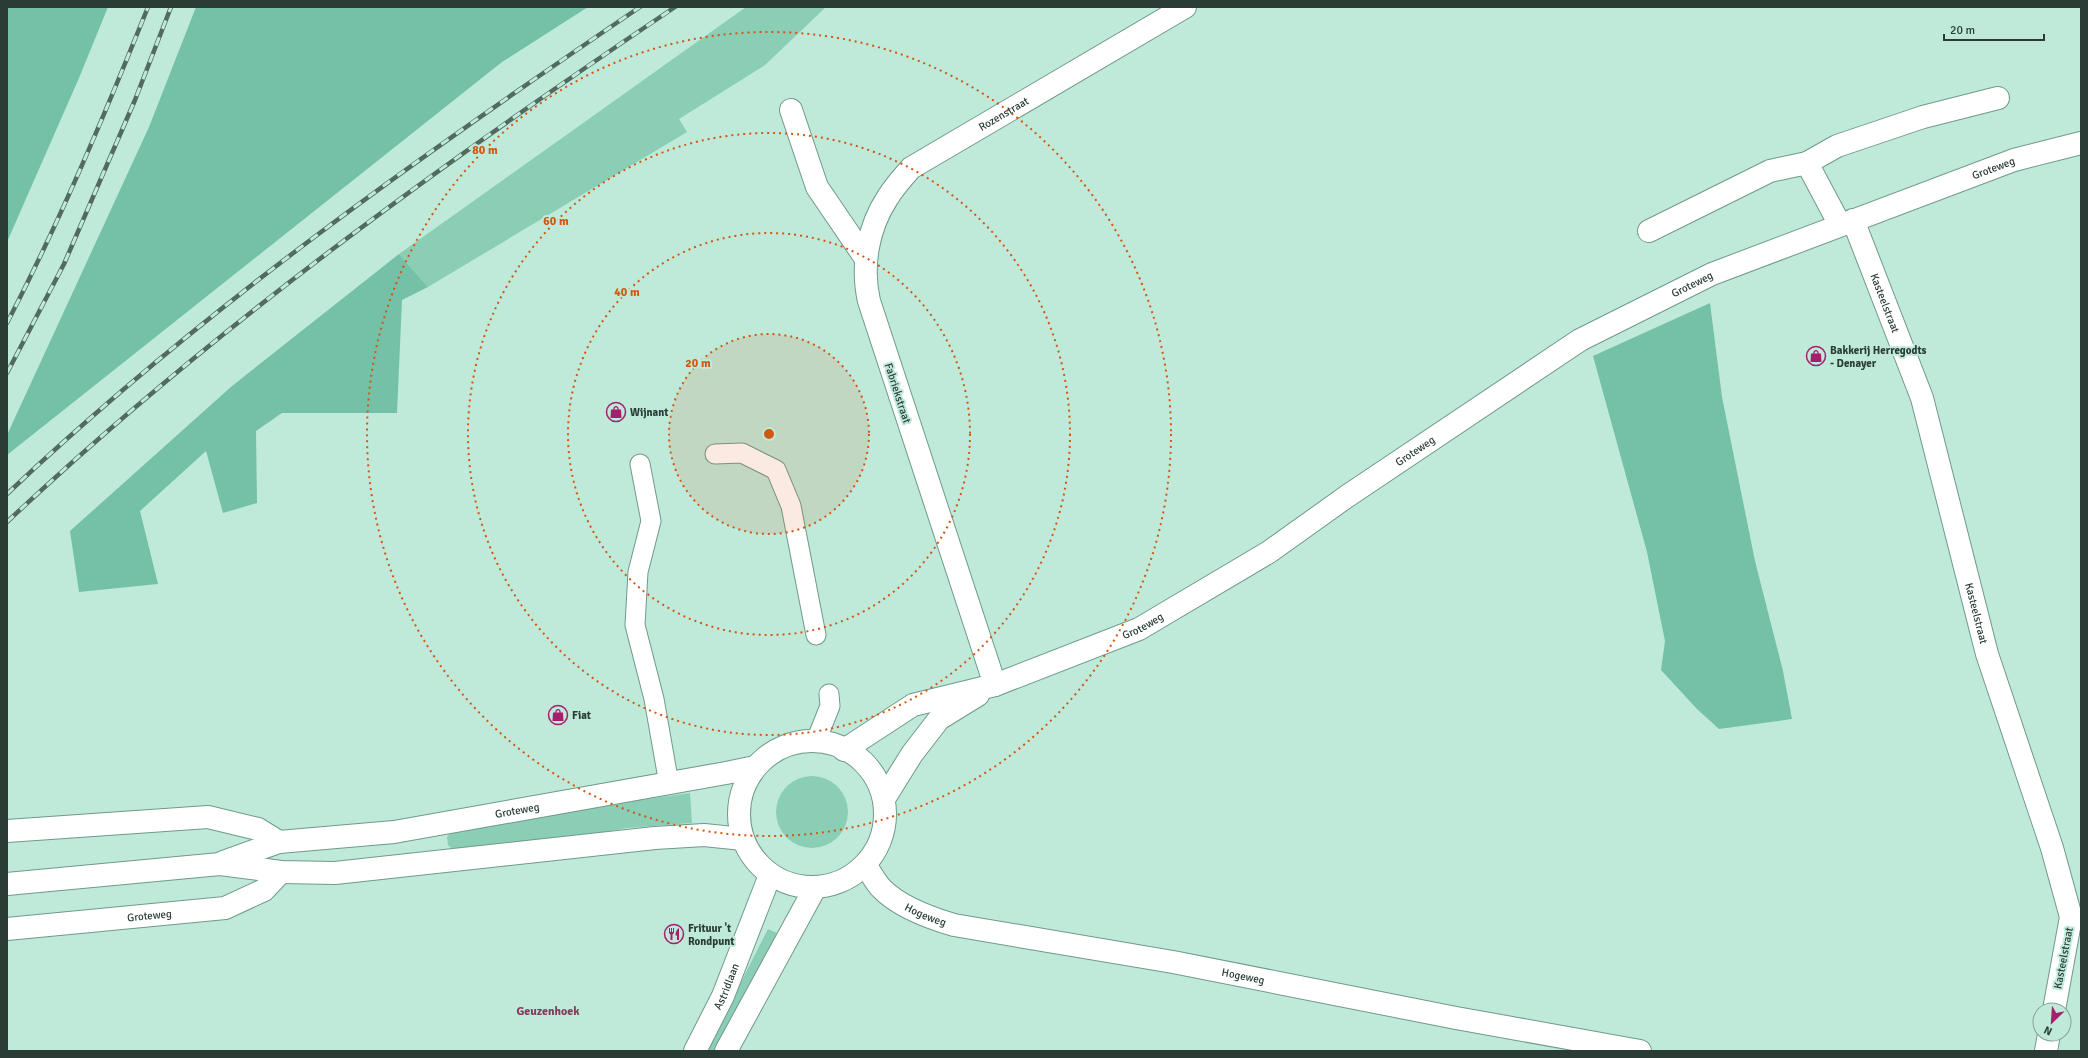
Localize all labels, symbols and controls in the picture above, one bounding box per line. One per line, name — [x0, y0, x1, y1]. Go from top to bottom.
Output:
scale bar — [1944, 16, 2044, 42]
text: 20 m — [1950, 23, 1975, 38]
street label: Rozenstraat — [976, 94, 1031, 134]
text: 80 m — [472, 143, 498, 158]
street label: Groteweg — [1970, 154, 2017, 182]
text: 60 m — [543, 214, 569, 229]
street label: Groteweg — [1669, 269, 1715, 300]
street label: Kasteelstraat — [1867, 272, 1902, 335]
text: 40 m — [614, 285, 640, 300]
place label: Bakkerij Herregodts - Denayer — [1830, 344, 1927, 370]
shop icon: Bakkerij Herregodts - Denayer — [1805, 345, 1827, 367]
text: 20 m — [685, 356, 711, 371]
street label: Fabriekstraat — [882, 361, 913, 425]
shop icon: Wijnant — [605, 401, 627, 423]
place label: Wijnant — [630, 406, 668, 419]
centre of rings — [762, 427, 776, 441]
street label: Groteweg — [1393, 433, 1438, 469]
street label: Kasteelstraat — [1962, 581, 1990, 645]
street label: Groteweg — [1120, 610, 1166, 642]
shop icon: Fiat — [547, 704, 569, 726]
place label: Fiat — [572, 709, 591, 722]
street label: Groteweg — [494, 800, 541, 821]
street label: Hogeweg — [902, 901, 948, 929]
street label: Groteweg — [126, 907, 173, 924]
place label: Frituur 't Rondpunt — [688, 922, 734, 948]
restaurant icon: Frituur 't Rondpunt — [663, 923, 685, 945]
street label: Kasteelstraat — [2051, 926, 2076, 990]
street label: Astridlaan — [711, 961, 742, 1012]
street label: Hogeweg — [1221, 966, 1266, 987]
north arrow — [2032, 1002, 2072, 1042]
district label: Geuzenhoek — [516, 1004, 580, 1019]
text: N — [2042, 1023, 2054, 1038]

